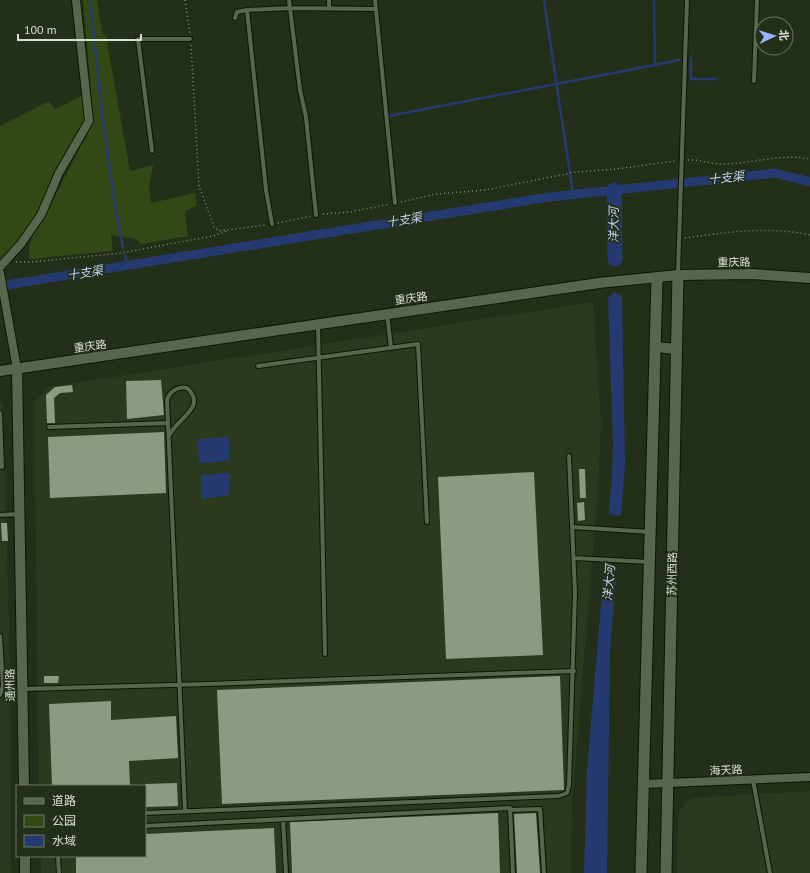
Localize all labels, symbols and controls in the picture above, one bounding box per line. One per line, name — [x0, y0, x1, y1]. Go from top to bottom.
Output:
scale bar — [18, 16, 141, 42]
north arrow — [754, 16, 794, 56]
text: 100 m — [24, 22, 57, 37]
text: 北 — [777, 29, 791, 41]
water label: 十支渠 — [707, 168, 747, 187]
water label: 洋大河 — [606, 205, 621, 243]
water label: 十支渠 — [385, 209, 425, 230]
street label: 重庆路 — [717, 255, 751, 269]
water label: 十支渠 — [66, 262, 106, 283]
street label: 重庆路 — [394, 289, 428, 307]
street label: 重庆路 — [73, 337, 107, 355]
street label: 苏州西路 — [665, 552, 679, 596]
water label: 洋大河 — [599, 562, 618, 602]
street label: 通州路 — [3, 668, 17, 702]
street label: 海天路 — [709, 762, 743, 778]
legend — [16, 785, 146, 857]
text: 道路 — [52, 793, 76, 808]
text: 公园 — [52, 813, 76, 828]
text: 水域 — [52, 833, 76, 848]

